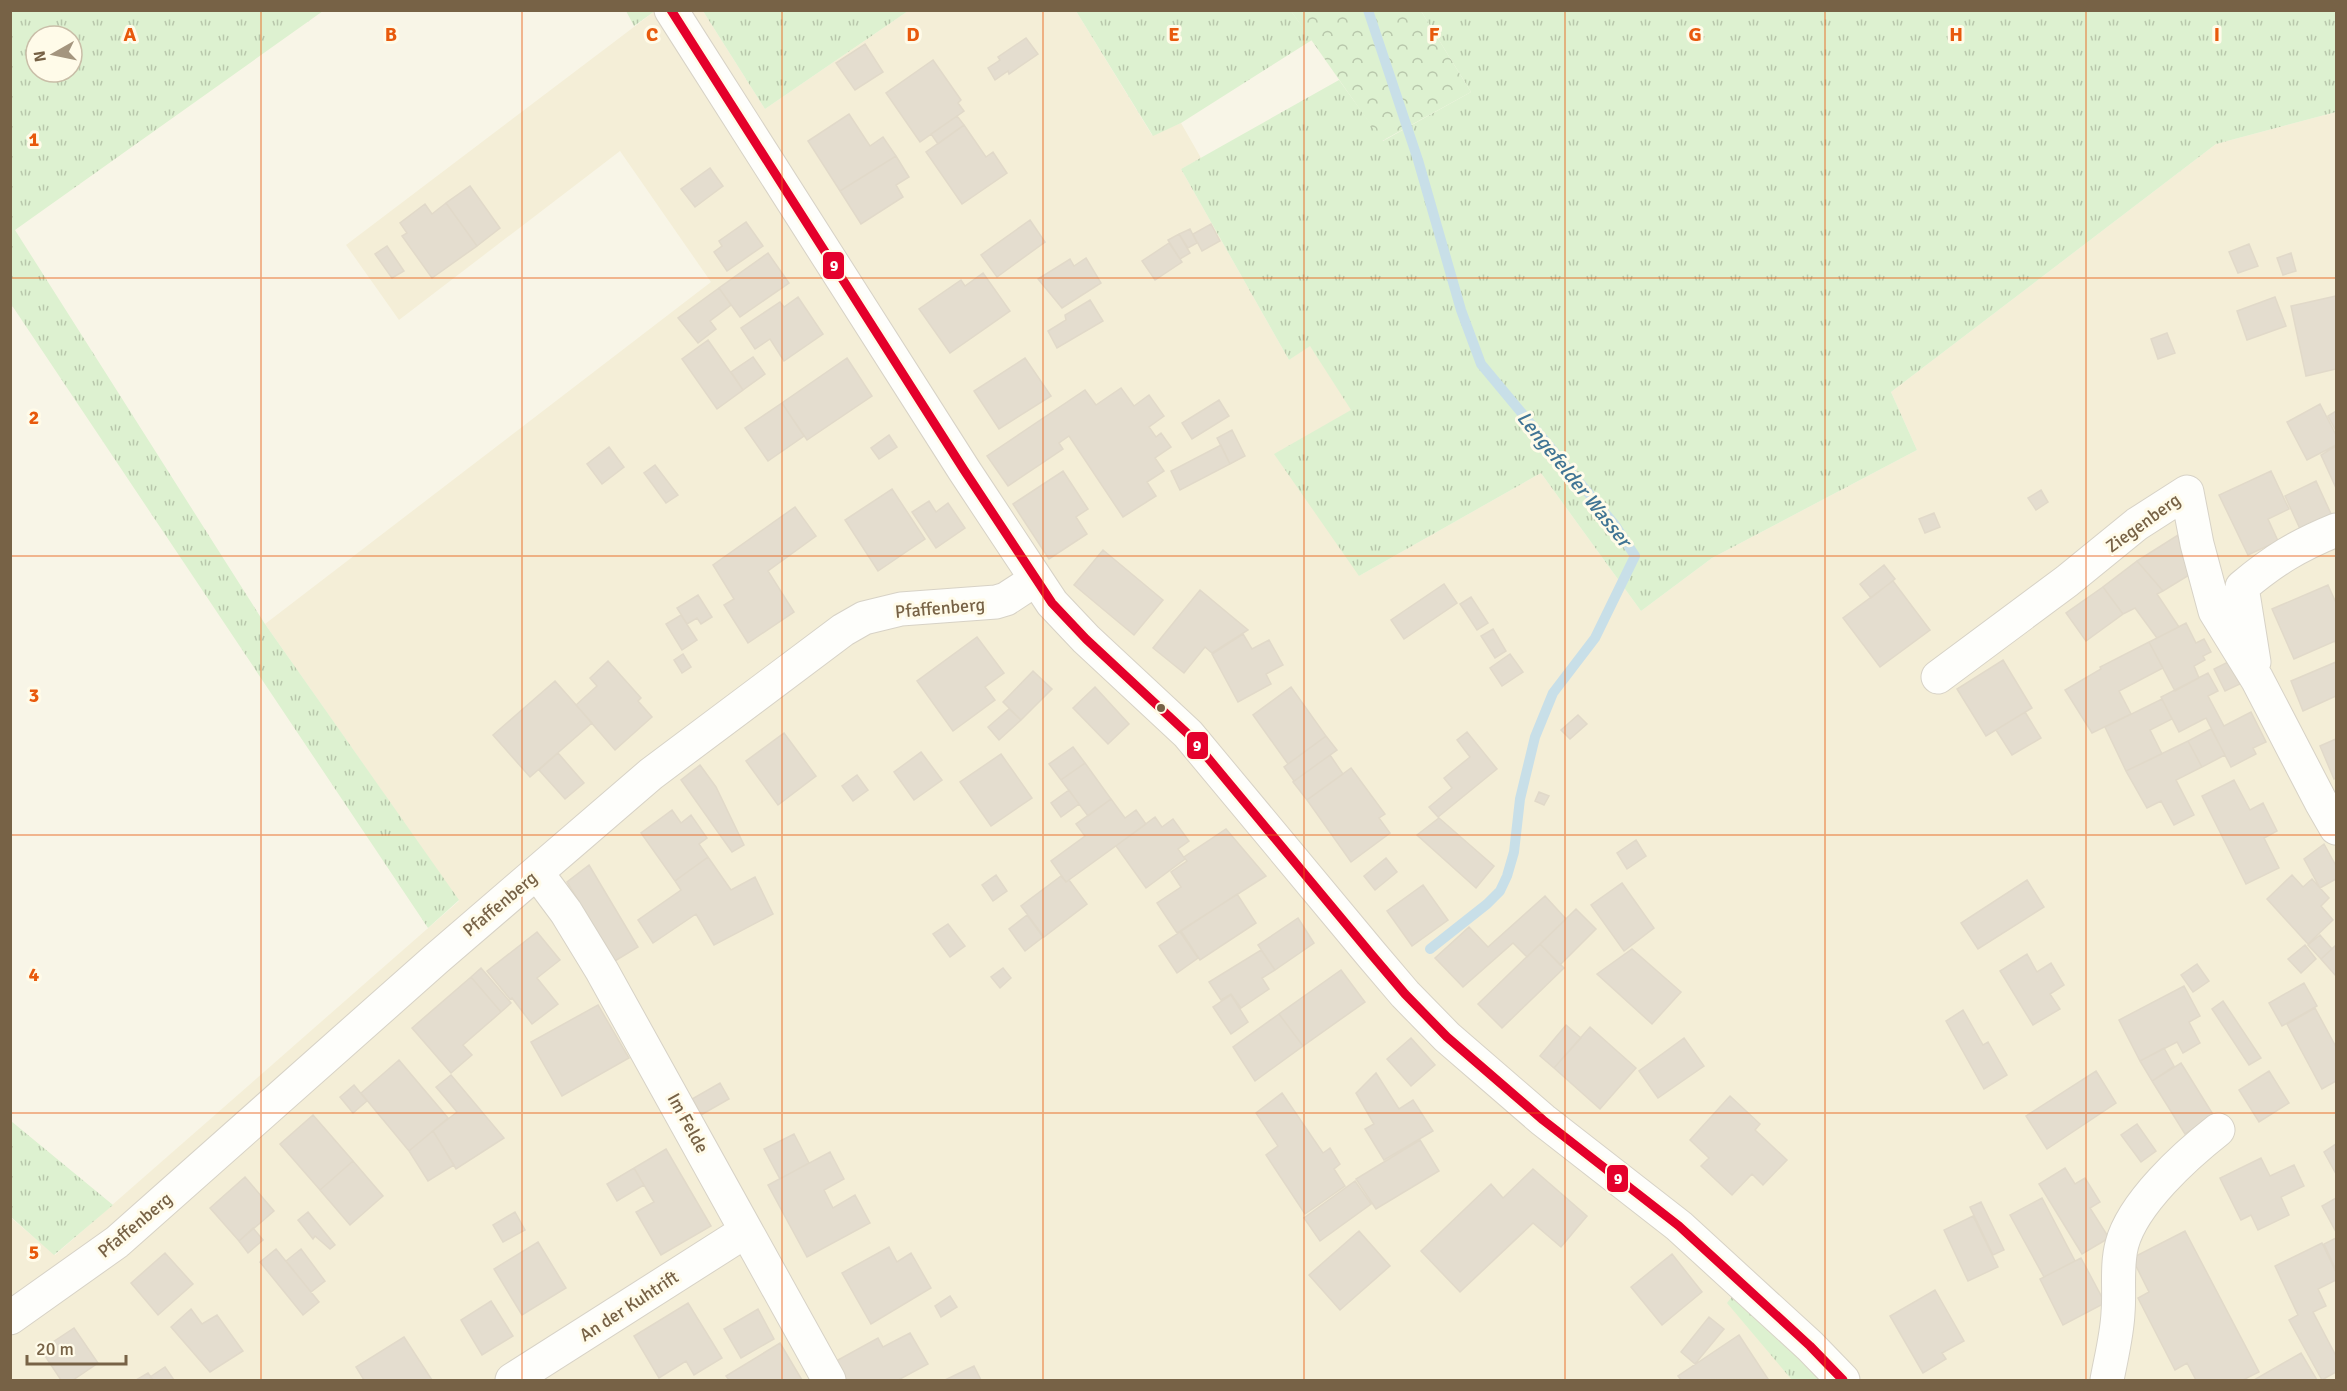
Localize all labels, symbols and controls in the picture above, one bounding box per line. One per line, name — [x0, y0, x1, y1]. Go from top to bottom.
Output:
text: A — [124, 22, 137, 47]
text: B — [385, 22, 397, 47]
text: C — [646, 22, 658, 47]
text: D — [906, 22, 920, 47]
text: E — [1168, 22, 1180, 47]
text: F — [1429, 22, 1440, 47]
text: G — [1688, 22, 1702, 47]
text: H — [1949, 22, 1963, 47]
text: I — [2214, 22, 2220, 47]
north arrow — [24, 24, 84, 84]
text: N — [29, 49, 51, 63]
text: 1 — [29, 127, 40, 152]
line badge: 9 — [822, 251, 845, 280]
text: 9 — [830, 256, 839, 276]
text: 2 — [29, 405, 39, 430]
water label: Lengefelder Wasser — [1512, 406, 1638, 554]
street label: Ziegenberg — [2101, 489, 2185, 557]
street label: Pfaffenberg — [894, 593, 986, 623]
text: 3 — [29, 683, 39, 708]
unlabelled marker — [1155, 702, 1167, 714]
line badge: 9 — [1186, 731, 1209, 760]
text: 9 — [1193, 736, 1202, 756]
street label: Pfaffenberg — [458, 867, 542, 941]
text: 4 — [29, 962, 40, 987]
street label: Im Felde — [663, 1089, 713, 1157]
line badge: 9 — [1606, 1164, 1629, 1193]
text: 9 — [1614, 1169, 1623, 1189]
street label: Pfaffenberg — [93, 1188, 177, 1262]
text: 5 — [29, 1240, 39, 1265]
street label: An der Kuhtrift — [575, 1266, 683, 1346]
scale bar — [27, 1328, 126, 1366]
text: 20 m — [36, 1338, 74, 1360]

